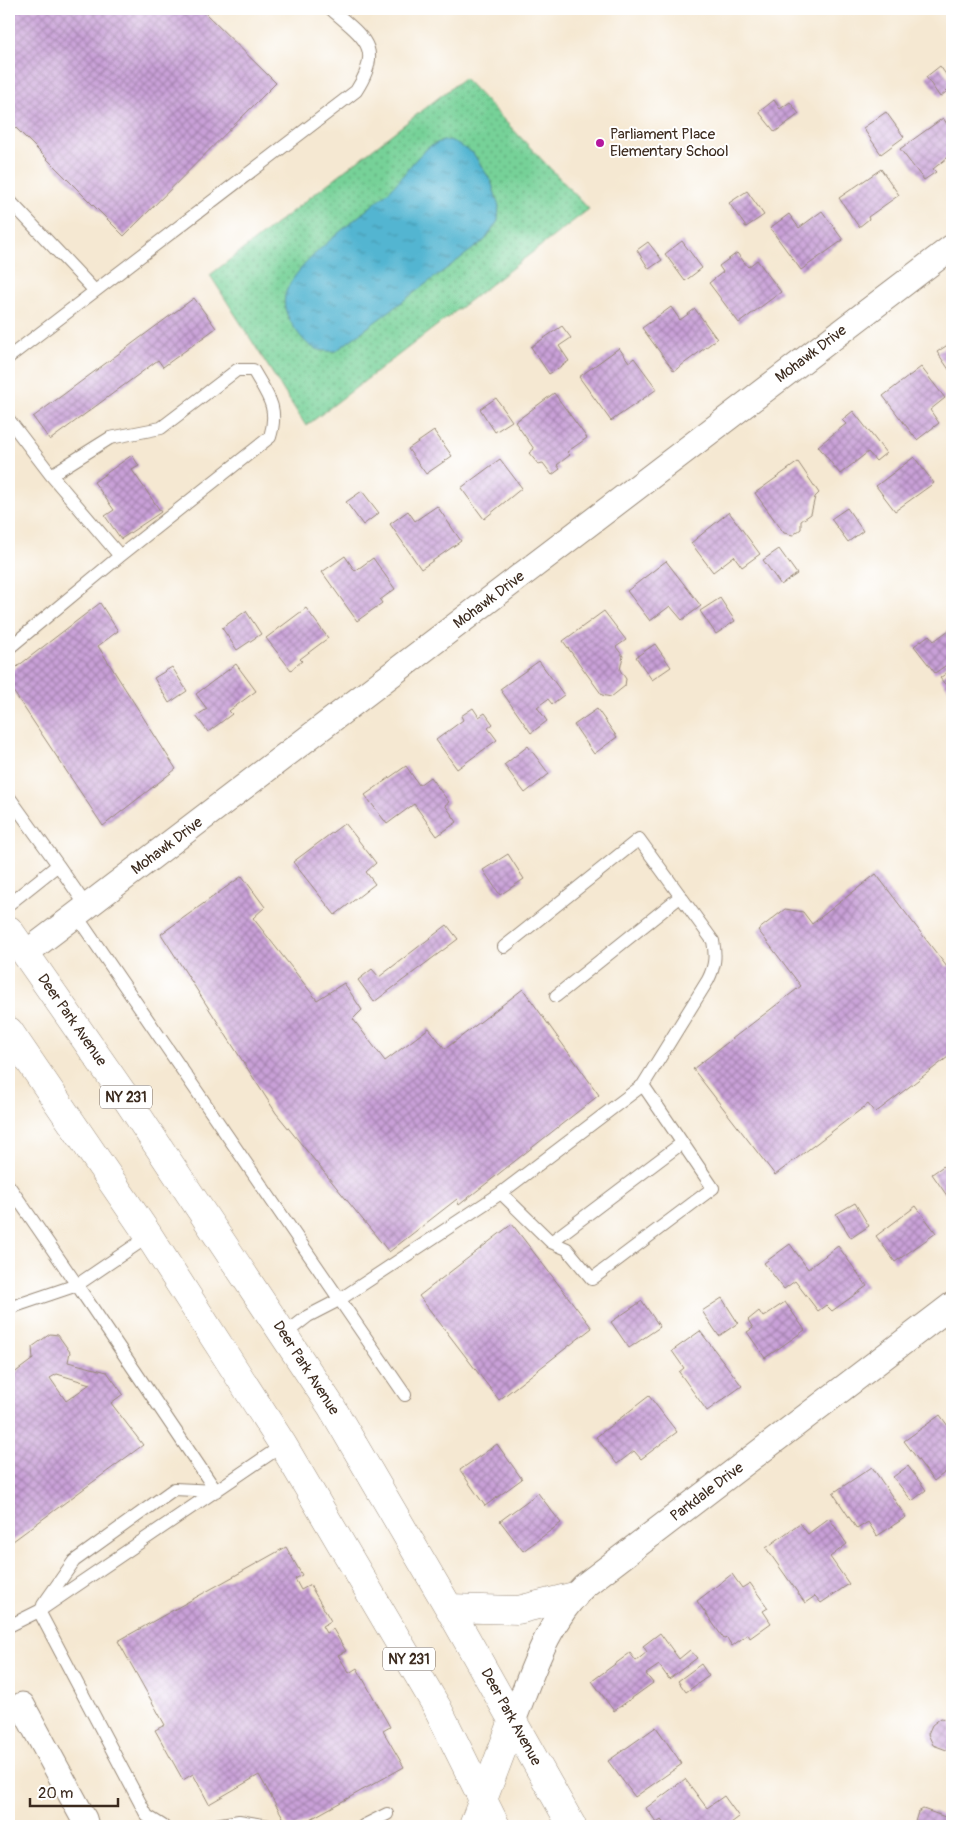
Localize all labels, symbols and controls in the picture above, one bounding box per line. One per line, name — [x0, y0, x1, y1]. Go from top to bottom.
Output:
place label: Parliament Place Elementary School — [610, 125, 729, 161]
marker: Parliament Place Elementary School — [594, 137, 606, 149]
street label: Mohawk Drive — [772, 321, 851, 387]
street label: Mohawk Drive — [450, 567, 529, 633]
street label: Mohawk Drive — [128, 813, 207, 879]
street label: Deer Park Avenue — [33, 970, 111, 1070]
road number: NY 231 — [100, 1086, 152, 1108]
street label: Deer Park Avenue — [269, 1317, 344, 1419]
street label: Parkdale Drive — [667, 1458, 748, 1526]
road number: NY 231 — [383, 1648, 435, 1670]
street label: Deer Park Avenue — [476, 1665, 546, 1770]
scale bar — [30, 1775, 118, 1807]
text: 20 m — [38, 1784, 73, 1803]

